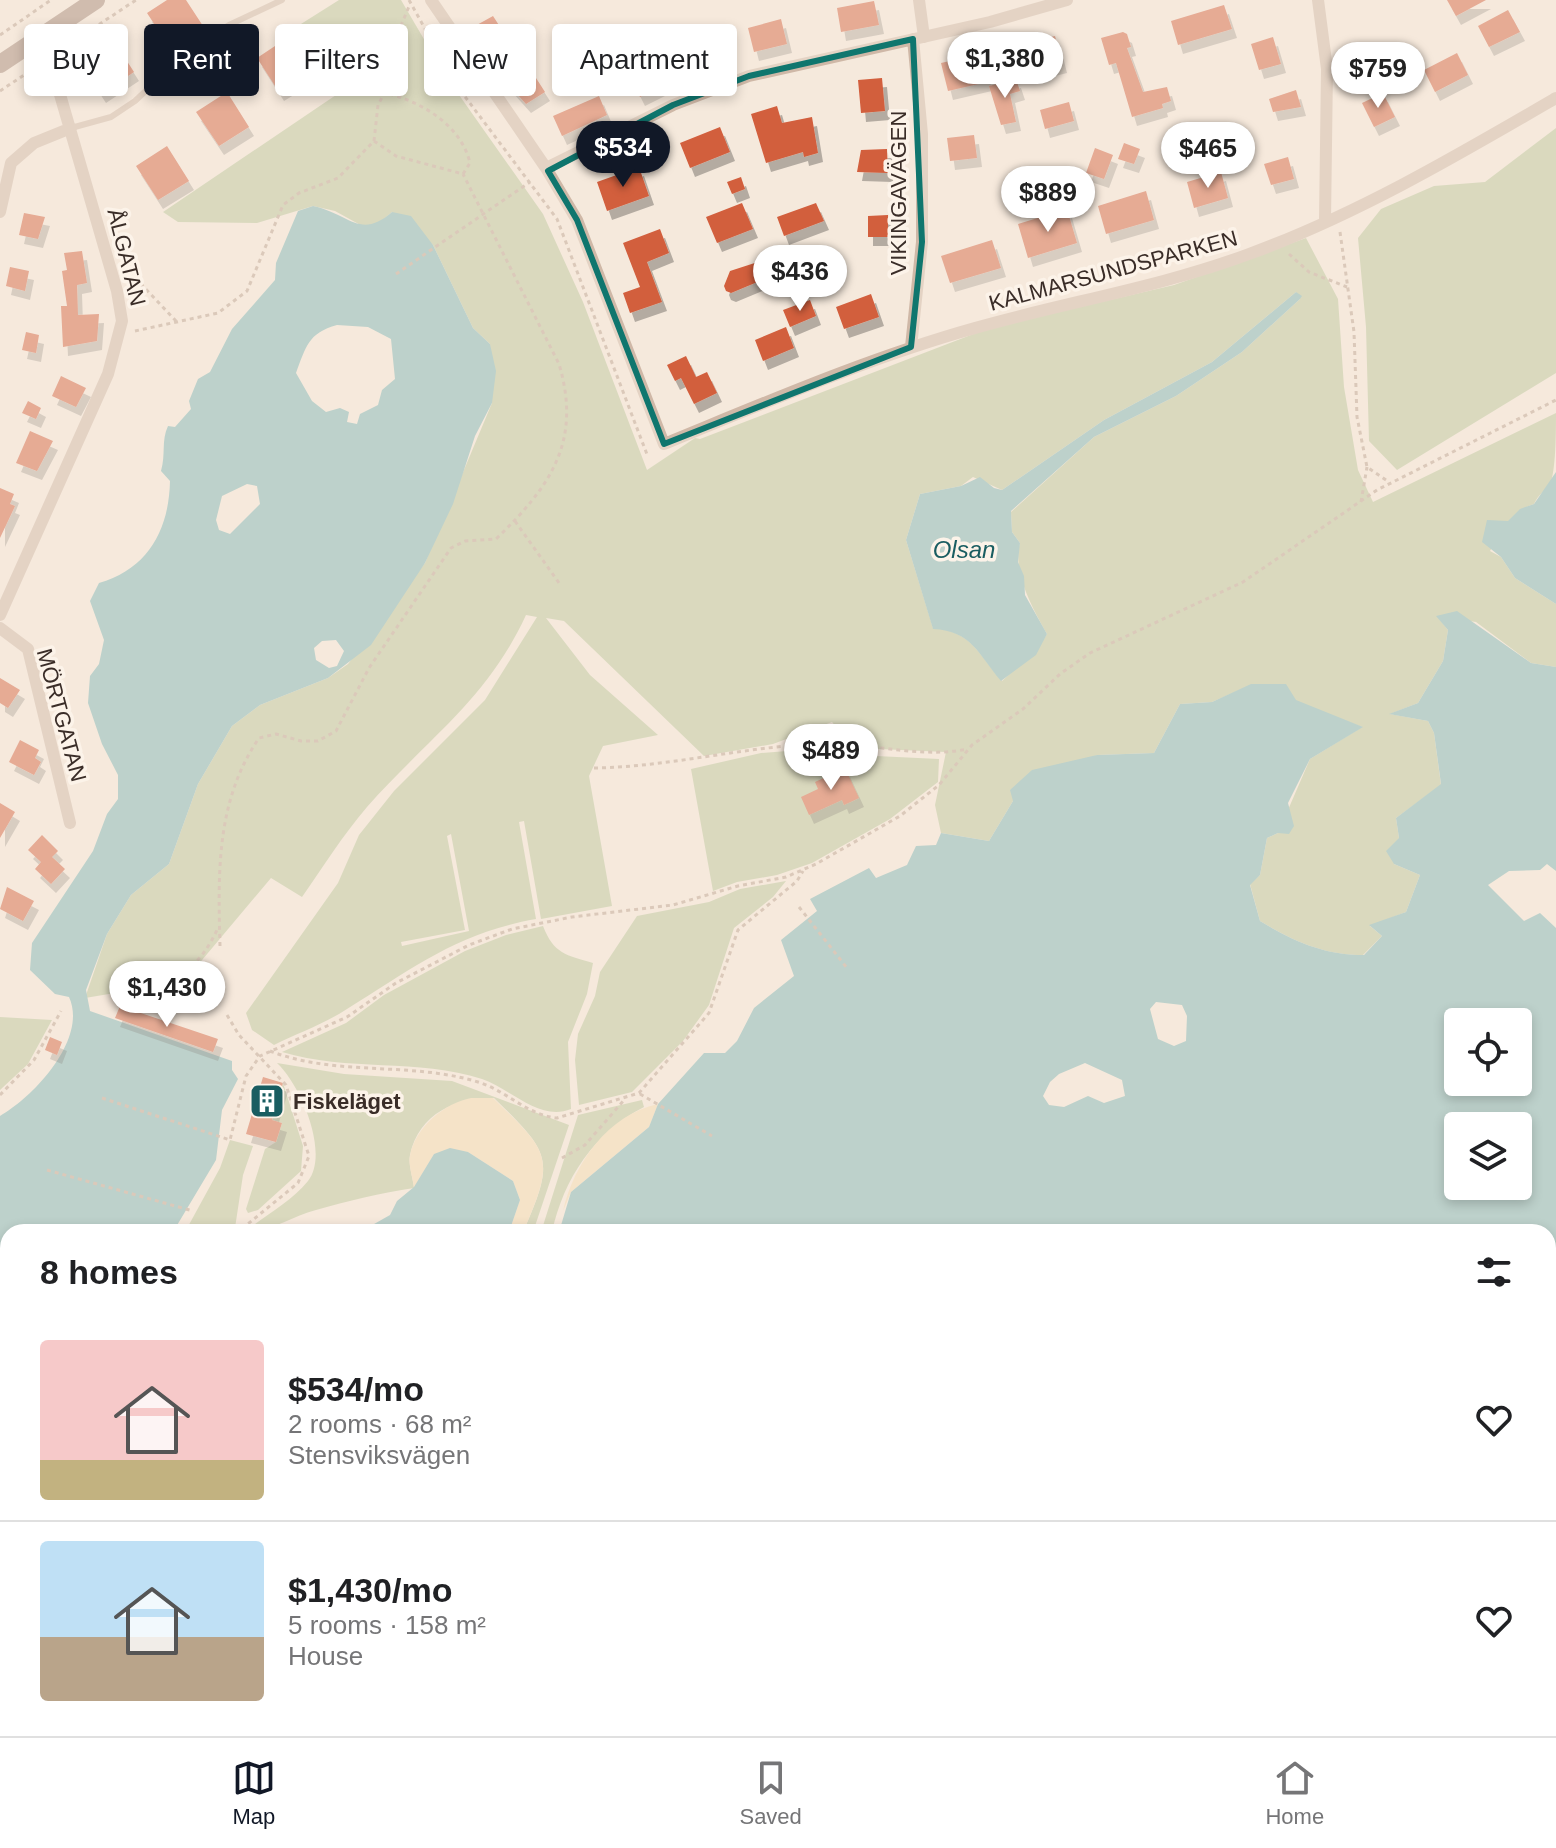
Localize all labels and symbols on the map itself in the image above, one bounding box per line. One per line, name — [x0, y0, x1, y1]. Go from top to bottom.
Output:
pin: $1,380 — [940, 32, 1070, 100]
pin: $759 — [1331, 42, 1425, 110]
street label: VIKINGAVÄGEN — [886, 111, 911, 275]
pin: $534 — [576, 121, 670, 189]
pin: $465 — [1161, 122, 1255, 190]
pin: $889 — [1001, 166, 1095, 234]
street label: ÅLGATAN — [102, 206, 151, 308]
street label: KALMARSUNDSPARKEN — [986, 225, 1240, 316]
pin: $436 — [753, 245, 847, 313]
water label: Olsan — [933, 536, 995, 563]
street label: MÖRTGATAN — [32, 646, 91, 784]
pin: $489 — [784, 724, 878, 792]
pin: $1,430 — [102, 961, 232, 1029]
building icon: Fiskeläget — [248, 1082, 286, 1120]
place label: Fiskeläget — [293, 1089, 401, 1114]

